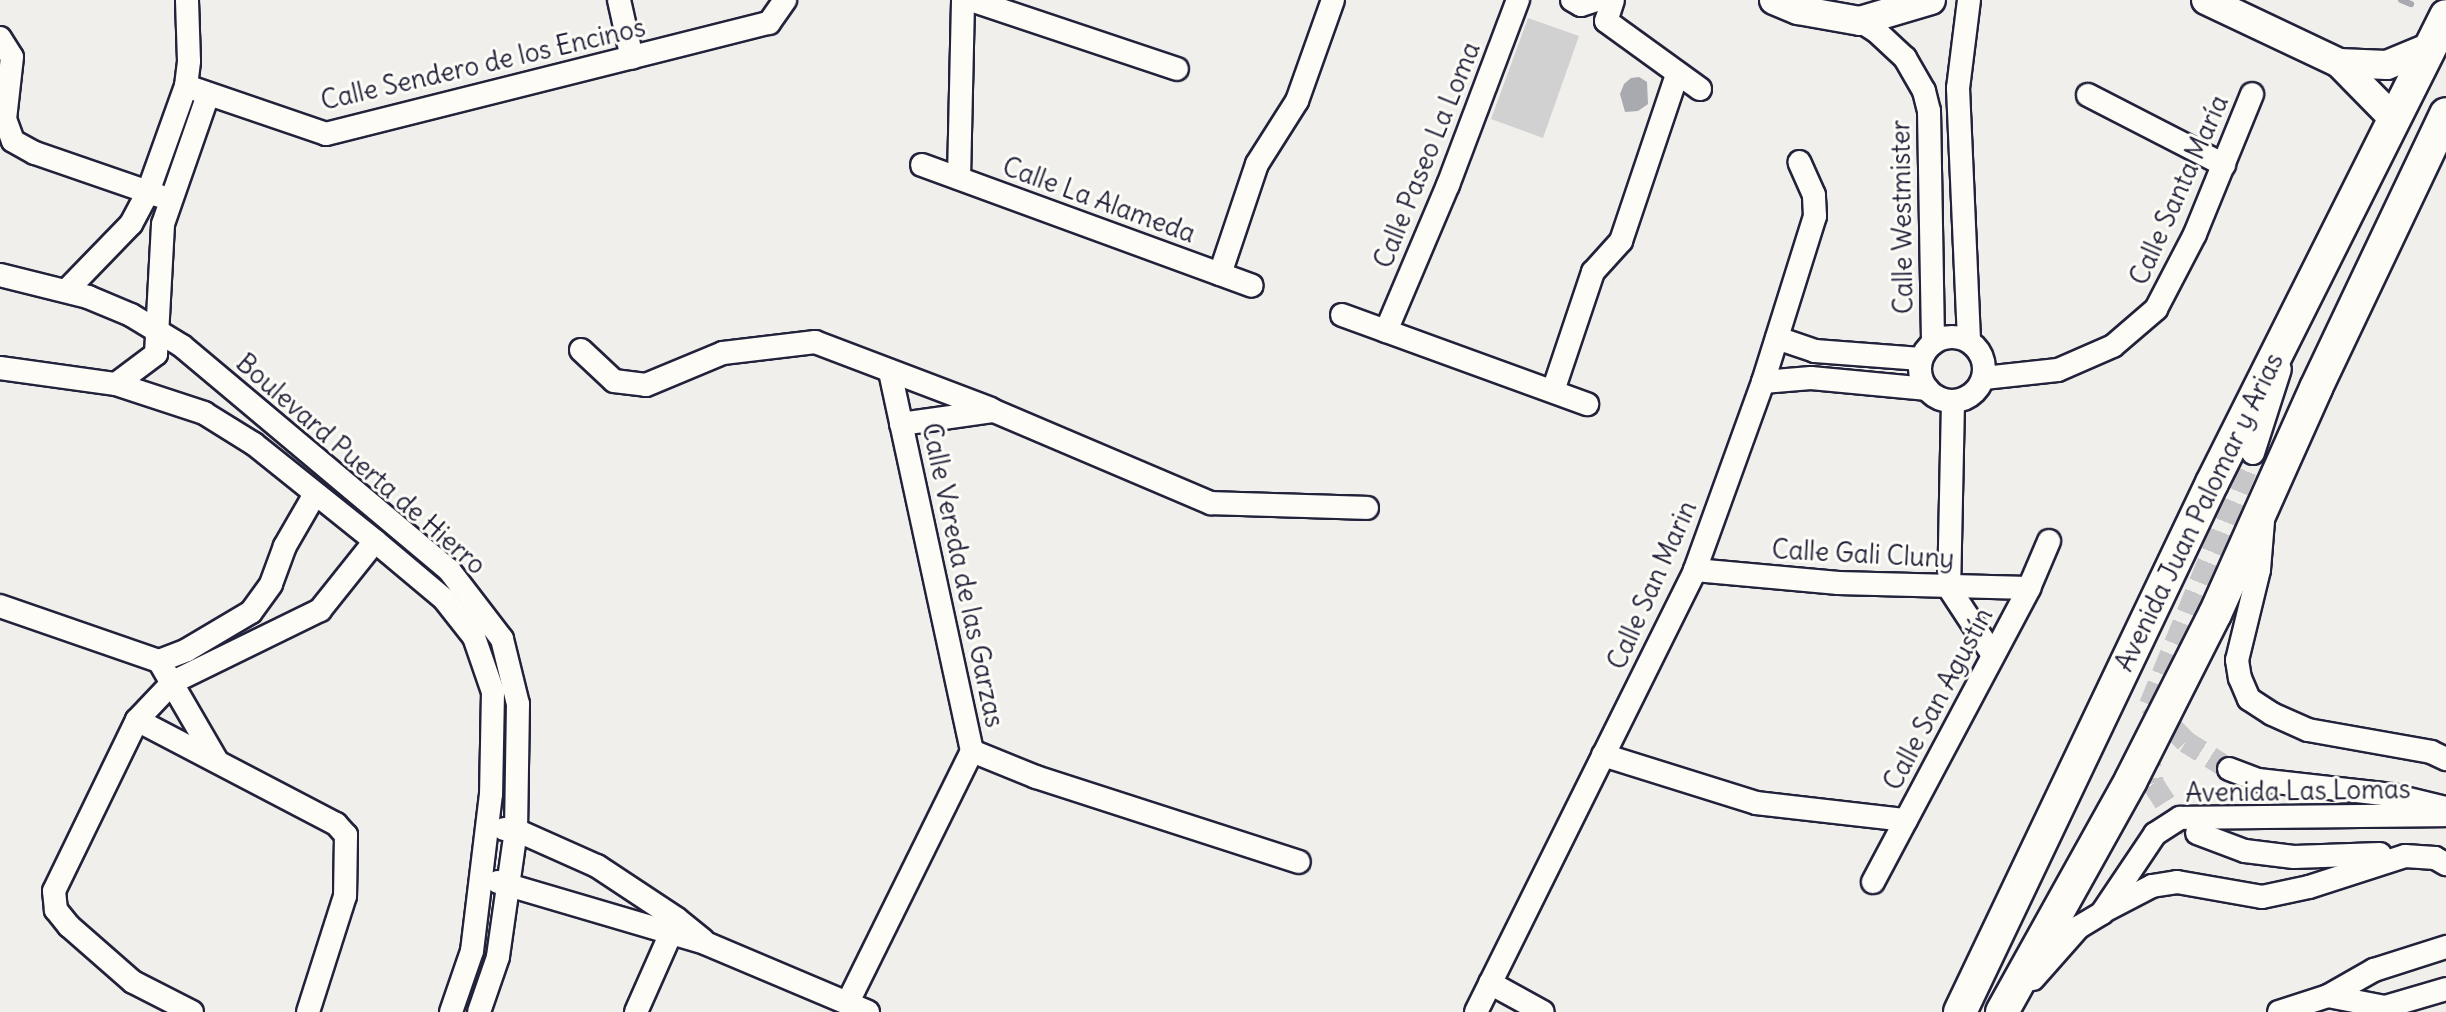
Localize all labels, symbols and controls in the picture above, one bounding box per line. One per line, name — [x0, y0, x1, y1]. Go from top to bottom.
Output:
street label: Calle Sendero de los Encinos — [318, 11, 648, 117]
street label: Calle Paseo La Loma — [1367, 37, 1487, 273]
street label: Calle Santa María — [2123, 90, 2235, 290]
street label: Calle Westmister — [1885, 120, 1919, 314]
street label: Calle La Alameda — [998, 151, 1200, 249]
street label: Boulevard Puerta de Hierro — [230, 347, 492, 581]
street label: Avenida Juan Palomar y Arias — [2108, 348, 2290, 676]
street label: Calle Vereda de las Garzas — [915, 420, 1011, 730]
street label: Calle San Marin — [1601, 496, 1703, 674]
street label: Calle Gali Cluny — [1771, 534, 1955, 574]
street label: Calle San Agustín — [1877, 603, 1999, 795]
street label: Avenida Las Lomas — [2185, 773, 2411, 809]

